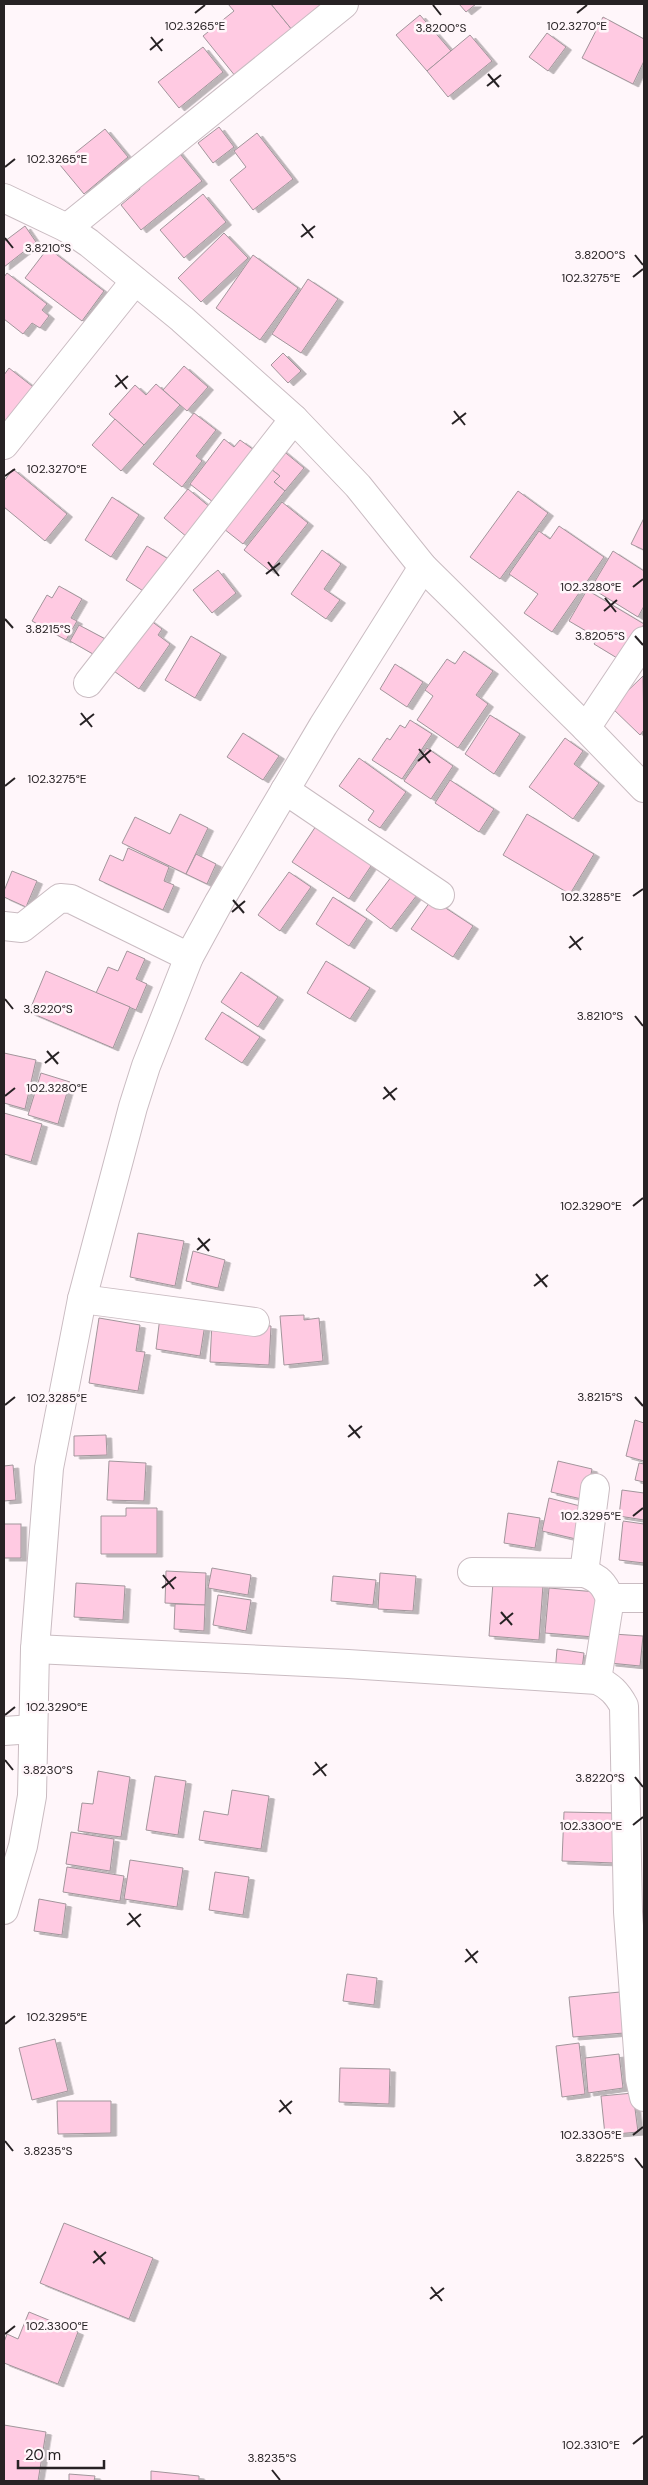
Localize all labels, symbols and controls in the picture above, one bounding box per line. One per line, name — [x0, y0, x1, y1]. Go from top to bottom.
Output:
text: 102.3265°E — [165, 18, 226, 34]
text: 102.3270°E — [547, 18, 607, 34]
text: 3.8200°S — [416, 20, 466, 36]
text: 102.3265°E — [27, 151, 88, 167]
text: 3.8210°S — [25, 240, 71, 256]
text: 3.8200°S — [575, 247, 625, 263]
text: 102.3275°E — [561, 270, 621, 286]
text: 102.3270°E — [27, 461, 87, 477]
text: 102.3280°E — [560, 579, 622, 595]
text: 3.8215°S — [25, 621, 71, 637]
text: 3.8205°S — [575, 628, 625, 644]
text: 102.3275°E — [27, 771, 87, 787]
text: 102.3285°E — [561, 889, 621, 905]
text: 3.8220°S — [23, 1001, 73, 1017]
text: 3.8210°S — [577, 1008, 623, 1024]
text: 102.3280°E — [26, 1080, 88, 1096]
text: 102.3290°E — [560, 1198, 622, 1214]
text: 3.8215°S — [577, 1389, 623, 1405]
text: 102.3285°E — [27, 1390, 87, 1406]
text: 102.3295°E — [561, 1508, 622, 1524]
text: 102.3290°E — [26, 1699, 88, 1715]
text: 3.8230°S — [23, 1762, 73, 1778]
text: 3.8220°S — [575, 1770, 625, 1786]
text: 102.3300°E — [560, 1818, 623, 1834]
text: 102.3295°E — [27, 2009, 88, 2025]
text: 102.3305°E — [560, 2127, 622, 2143]
text: 3.8235°S — [24, 2143, 73, 2159]
text: 3.8225°S — [576, 2150, 624, 2166]
text: 102.3300°E — [26, 2318, 89, 2334]
text: 102.3310°E — [562, 2437, 620, 2453]
scale bar — [18, 2438, 104, 2470]
text: 20 m — [25, 2445, 61, 2465]
text: 3.8235°S — [248, 2450, 297, 2466]

